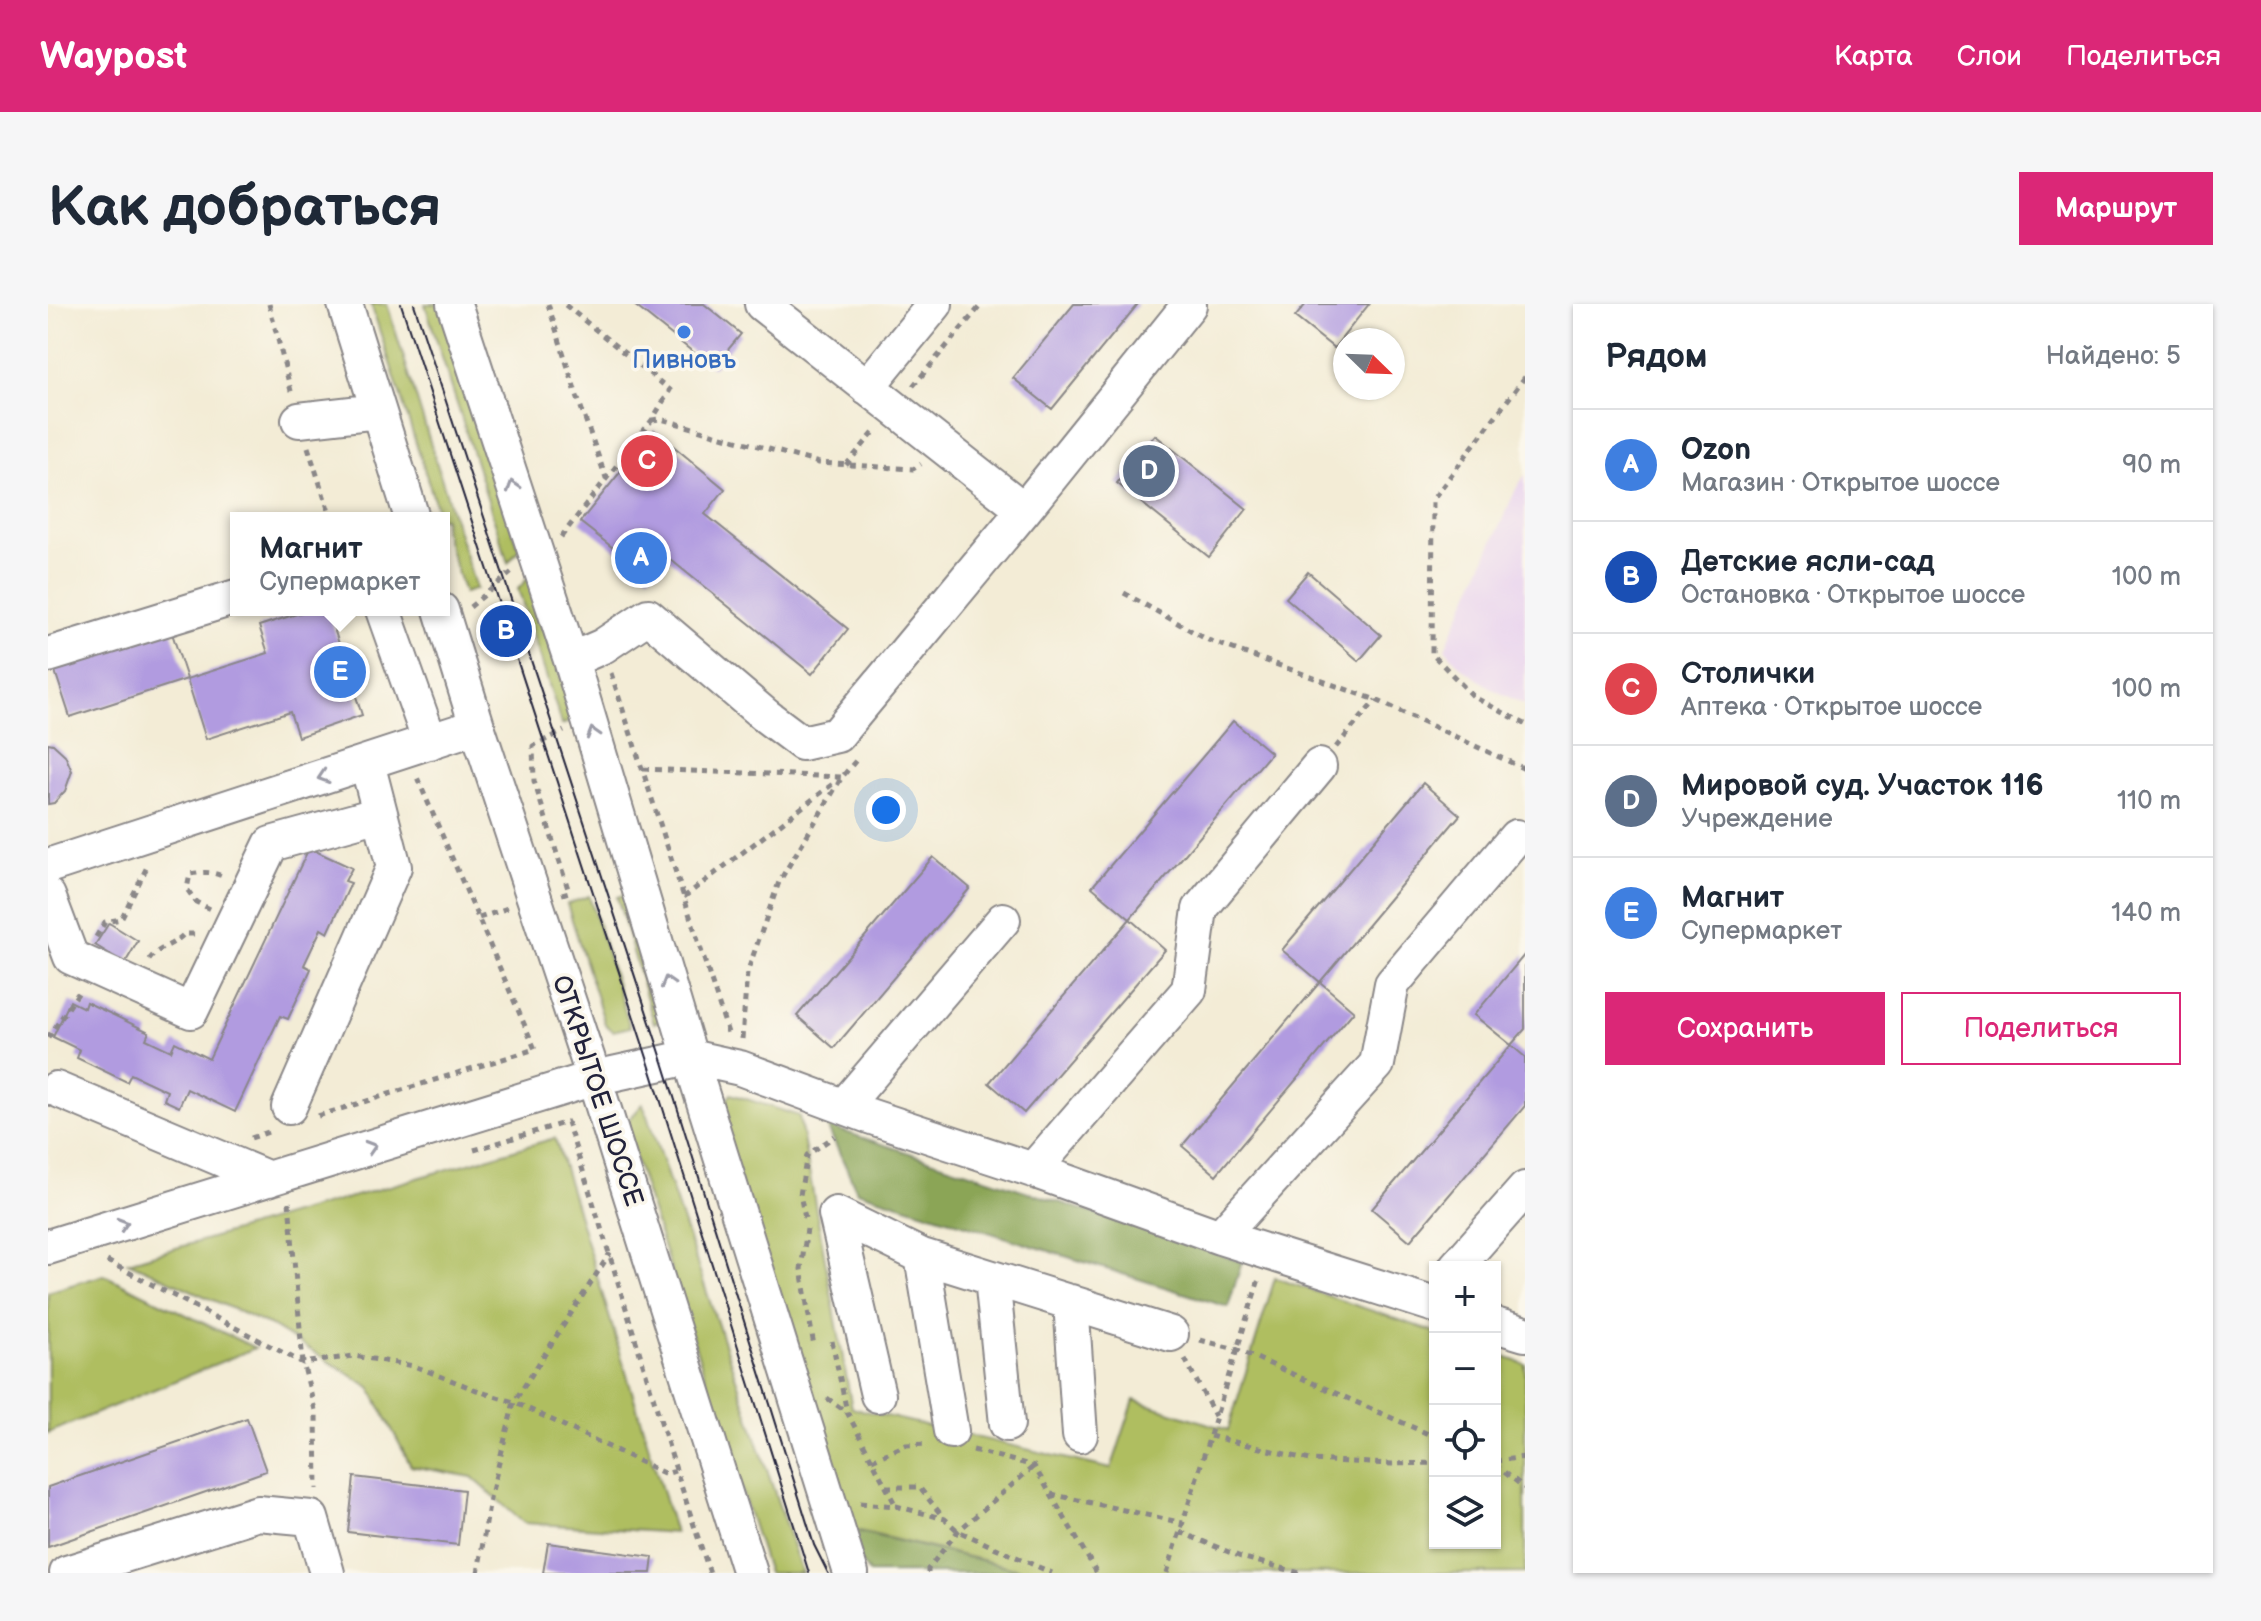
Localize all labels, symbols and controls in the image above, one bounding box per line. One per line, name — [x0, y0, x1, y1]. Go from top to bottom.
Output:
text: Waypost — [40, 34, 187, 79]
text: Карта — [1834, 40, 1913, 73]
text: Слои — [1957, 40, 2022, 73]
text: Поделиться — [2066, 40, 2221, 73]
button: Маршрут — [2019, 172, 2213, 245]
text: Как добраться — [48, 175, 441, 242]
marker: Пивновъ — [675, 323, 693, 341]
north arrow — [1333, 328, 1405, 400]
text: Рядом — [1605, 336, 1707, 377]
text: Найдено: 5 — [2046, 341, 2181, 372]
place label: Пивновъ — [632, 345, 736, 376]
pin: C — [621, 431, 673, 491]
text: Ozon — [1681, 432, 1751, 468]
pin: D — [1123, 441, 1175, 501]
text: A — [1623, 450, 1639, 481]
text: 90 m — [2122, 450, 2181, 481]
text: Магазин · Открытое шоссе — [1681, 468, 2000, 499]
one-way arrow — [507, 480, 523, 494]
popup — [230, 512, 450, 616]
pin: A — [615, 528, 667, 588]
text: Магнит — [259, 531, 362, 567]
text: Детские ясли-сад — [1681, 544, 1934, 580]
text: B — [1622, 562, 1640, 593]
text: 100 m — [2112, 562, 2181, 593]
text: Супермаркет — [259, 567, 421, 598]
text: Остановка · Открытое шоссе — [1681, 580, 2025, 611]
pin: B — [480, 601, 532, 661]
pin: E — [314, 642, 366, 702]
text: Столички — [1681, 656, 1815, 692]
text: C — [1622, 674, 1640, 705]
text: 100 m — [2112, 674, 2181, 705]
text: Аптека · Открытое шоссе — [1681, 692, 1982, 723]
one-way arrow — [586, 727, 602, 741]
one-way arrow — [317, 768, 330, 784]
text: Мировой суд. Участок 116 — [1681, 768, 2044, 804]
text: D — [1622, 786, 1640, 817]
text: 110 m — [2117, 786, 2181, 817]
your location — [866, 790, 906, 830]
text: Учреждение — [1681, 804, 1833, 835]
text: Магнит — [1681, 880, 1784, 916]
text: E — [1623, 898, 1639, 929]
text: 140 m — [2111, 898, 2181, 929]
text: Супермаркет — [1681, 916, 1842, 947]
street label: ОТКРЫТОЕ ШОССЕ — [545, 972, 649, 1210]
one-way arrow — [660, 976, 676, 990]
button: Сохранить — [1605, 992, 1885, 1065]
button: Поделиться — [1901, 992, 2181, 1065]
one-way arrow — [363, 1140, 377, 1156]
one-way arrow — [115, 1217, 129, 1233]
map controls — [1429, 1261, 1501, 1549]
button: + — [1429, 1261, 1501, 1333]
button: − — [1429, 1333, 1501, 1405]
button: locate — [1429, 1405, 1501, 1477]
button: layers — [1429, 1477, 1501, 1549]

